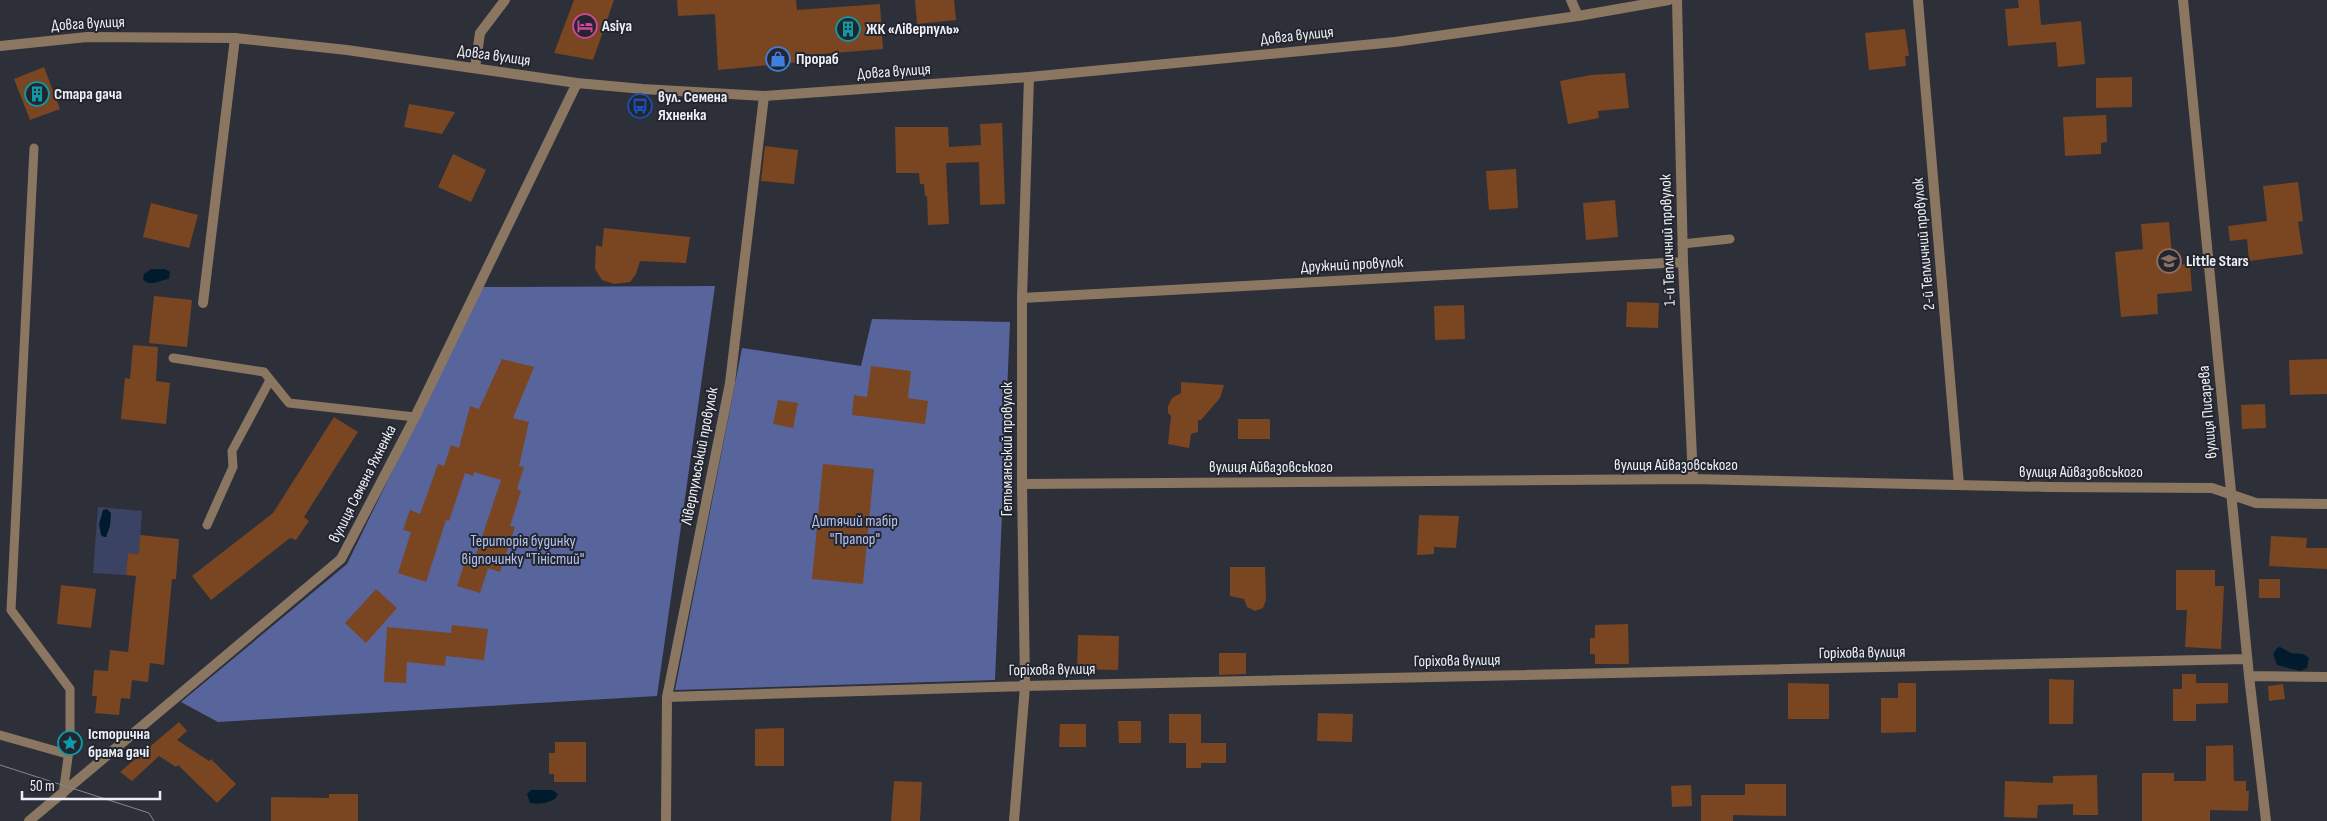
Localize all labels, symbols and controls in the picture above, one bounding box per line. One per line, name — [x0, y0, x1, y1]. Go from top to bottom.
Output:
street label: Довга вулиця — [51, 13, 125, 35]
hotel icon: Asiya — [572, 13, 598, 39]
building icon: ЖК «Ліверпуль» — [835, 16, 861, 42]
place label: Asiya — [601, 17, 632, 36]
place label: ЖК «Ліверпуль» — [866, 20, 959, 39]
street label: Довга вулиця — [1259, 23, 1335, 49]
street label: Довга вулиця — [456, 41, 532, 71]
shop icon: Прораб — [765, 46, 791, 72]
place label: Прораб — [796, 50, 839, 69]
street label: Довга вулиця — [857, 60, 931, 84]
building icon: Стара дача — [24, 81, 50, 107]
place label: Стара дача — [54, 85, 122, 104]
place label: вул. Семена Яхненка — [658, 88, 727, 125]
bus stop icon: вул. Семена Яхненка — [627, 93, 653, 119]
street label: 1-й Тепличний провулок — [1656, 173, 1680, 306]
street label: 2-й Тепличний провулок — [1909, 176, 1939, 311]
school or university icon: Little Stars — [2156, 248, 2182, 274]
place label: Little Stars — [2186, 252, 2249, 271]
street label: Дружний провулок — [1300, 253, 1405, 277]
street label: вулиця Писарева — [2194, 365, 2222, 459]
street label: Гетьманський провулок — [998, 381, 1017, 516]
street label: Ліверпульський провулок — [677, 385, 723, 527]
street label: вулиця Семена Яхненка — [325, 422, 401, 546]
street label: вулиця Айвазовського — [1614, 456, 1738, 475]
street label: вулиця Айвазовського — [1209, 458, 1333, 477]
street label: вулиця Айвазовського — [2019, 463, 2143, 482]
park label: Дитячий табір "Прапор" — [812, 512, 898, 549]
park label: Територія будинку відпочинку "Тіністий" — [462, 532, 584, 569]
street label: Горіхова вулиця — [1818, 643, 1906, 663]
street label: Горіхова вулиця — [1413, 651, 1501, 671]
street label: Горіхова вулиця — [1008, 660, 1096, 680]
place label: Історична брама дачі — [88, 725, 150, 762]
place icon: Історична брама дачі — [57, 730, 83, 756]
scale bar — [22, 768, 160, 800]
text: 50 m — [30, 777, 55, 796]

